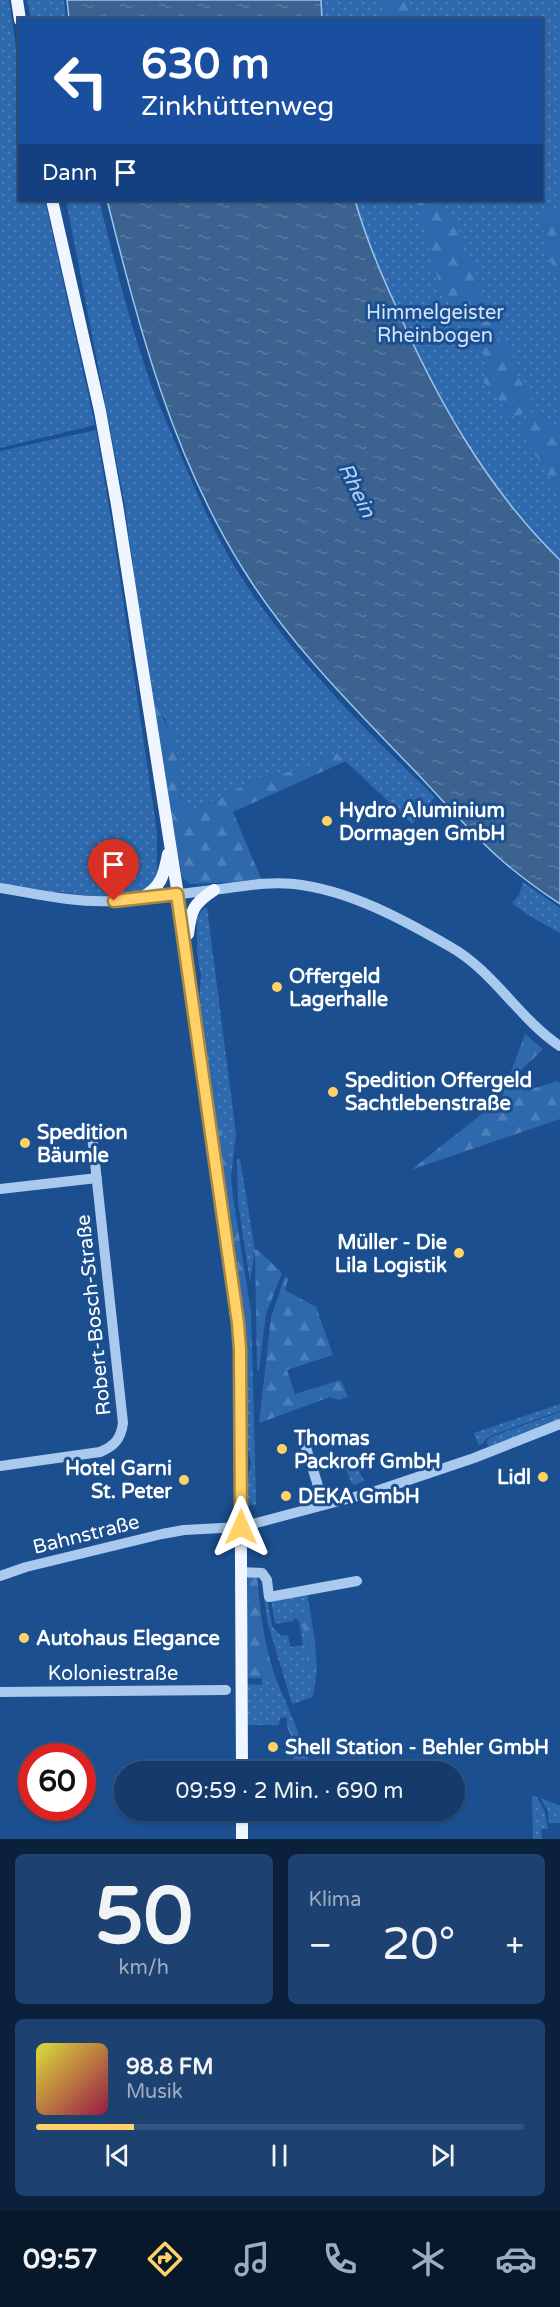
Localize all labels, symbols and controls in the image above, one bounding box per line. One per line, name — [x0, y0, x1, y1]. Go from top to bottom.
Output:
text: 630 m — [141, 39, 270, 90]
icon: left — [42, 42, 120, 120]
text: Zinkhüttenweg — [141, 90, 334, 123]
icon: arrive — [109, 156, 142, 189]
text: Dann — [42, 160, 97, 186]
park label: Himmelgeister Rheinbogen — [366, 301, 504, 348]
water label: Rhein — [333, 459, 381, 523]
place label: Hydro Aluminium Dormagen GmbH — [339, 799, 505, 846]
marker: Hydro Aluminium Dormagen GmbH — [320, 814, 334, 828]
pin — [88, 839, 139, 901]
icon: arrive — [97, 848, 130, 881]
place label: Offergeld Lagerhalle — [289, 965, 388, 1012]
marker: Offergeld Lagerhalle — [270, 980, 284, 994]
place label: Spedition Offergeld Sachtlebenstraße — [345, 1069, 532, 1116]
marker: Spedition Offergeld Sachtlebenstraße — [326, 1085, 340, 1099]
place label: Spedition Bäumle — [37, 1121, 128, 1168]
marker: Spedition Bäumle — [18, 1136, 32, 1150]
street label: Robert-Bosch-Straße — [72, 1213, 116, 1417]
place label: Müller - Die Lila Logistik — [335, 1231, 447, 1278]
marker: Müller - Die Lila Logistik — [452, 1246, 466, 1260]
place label: Thomas Packroff GmbH — [293, 1427, 441, 1474]
marker: Thomas Packroff GmbH — [275, 1442, 289, 1456]
place label: Hotel Garni St. Peter — [65, 1457, 172, 1504]
place label: Lidl — [497, 1466, 531, 1490]
marker: Lidl — [536, 1470, 550, 1484]
marker: Hotel Garni St. Peter — [177, 1473, 191, 1487]
place label: DEKA GmbH — [298, 1485, 420, 1509]
marker: DEKA GmbH — [279, 1489, 293, 1503]
position arrow — [209, 1495, 273, 1559]
street label: Bahnstraße — [30, 1510, 142, 1560]
place label: Autohaus Elegance — [36, 1627, 220, 1651]
marker: Autohaus Elegance — [17, 1631, 31, 1645]
street label: Koloniestraße — [48, 1662, 178, 1686]
place label: Shell Station - Behler GmbH — [285, 1736, 549, 1760]
marker: Shell Station - Behler GmbH — [266, 1740, 280, 1754]
speed limit sign: 60 — [18, 1743, 96, 1821]
text: 09:59 · 2 Min. · 690 m — [176, 1778, 403, 1804]
text: 50 — [95, 1870, 193, 1964]
text: Klima — [309, 1888, 361, 1912]
text: 20° — [382, 1918, 455, 1972]
text: − — [309, 1926, 332, 1965]
text: + — [505, 1926, 524, 1965]
text: km/h — [119, 1956, 169, 1980]
text: 98.8 FM — [126, 2054, 213, 2080]
text: Musik — [126, 2080, 183, 2104]
icon: previous — [101, 2139, 134, 2172]
icon: pause — [263, 2139, 296, 2172]
icon: next — [426, 2139, 459, 2172]
icon: directions — [144, 2238, 186, 2280]
icon: music — [231, 2238, 273, 2280]
icon: phone — [319, 2238, 361, 2280]
icon: climate — [407, 2238, 449, 2280]
icon: car — [495, 2238, 537, 2280]
text: 09:57 — [23, 2243, 98, 2276]

